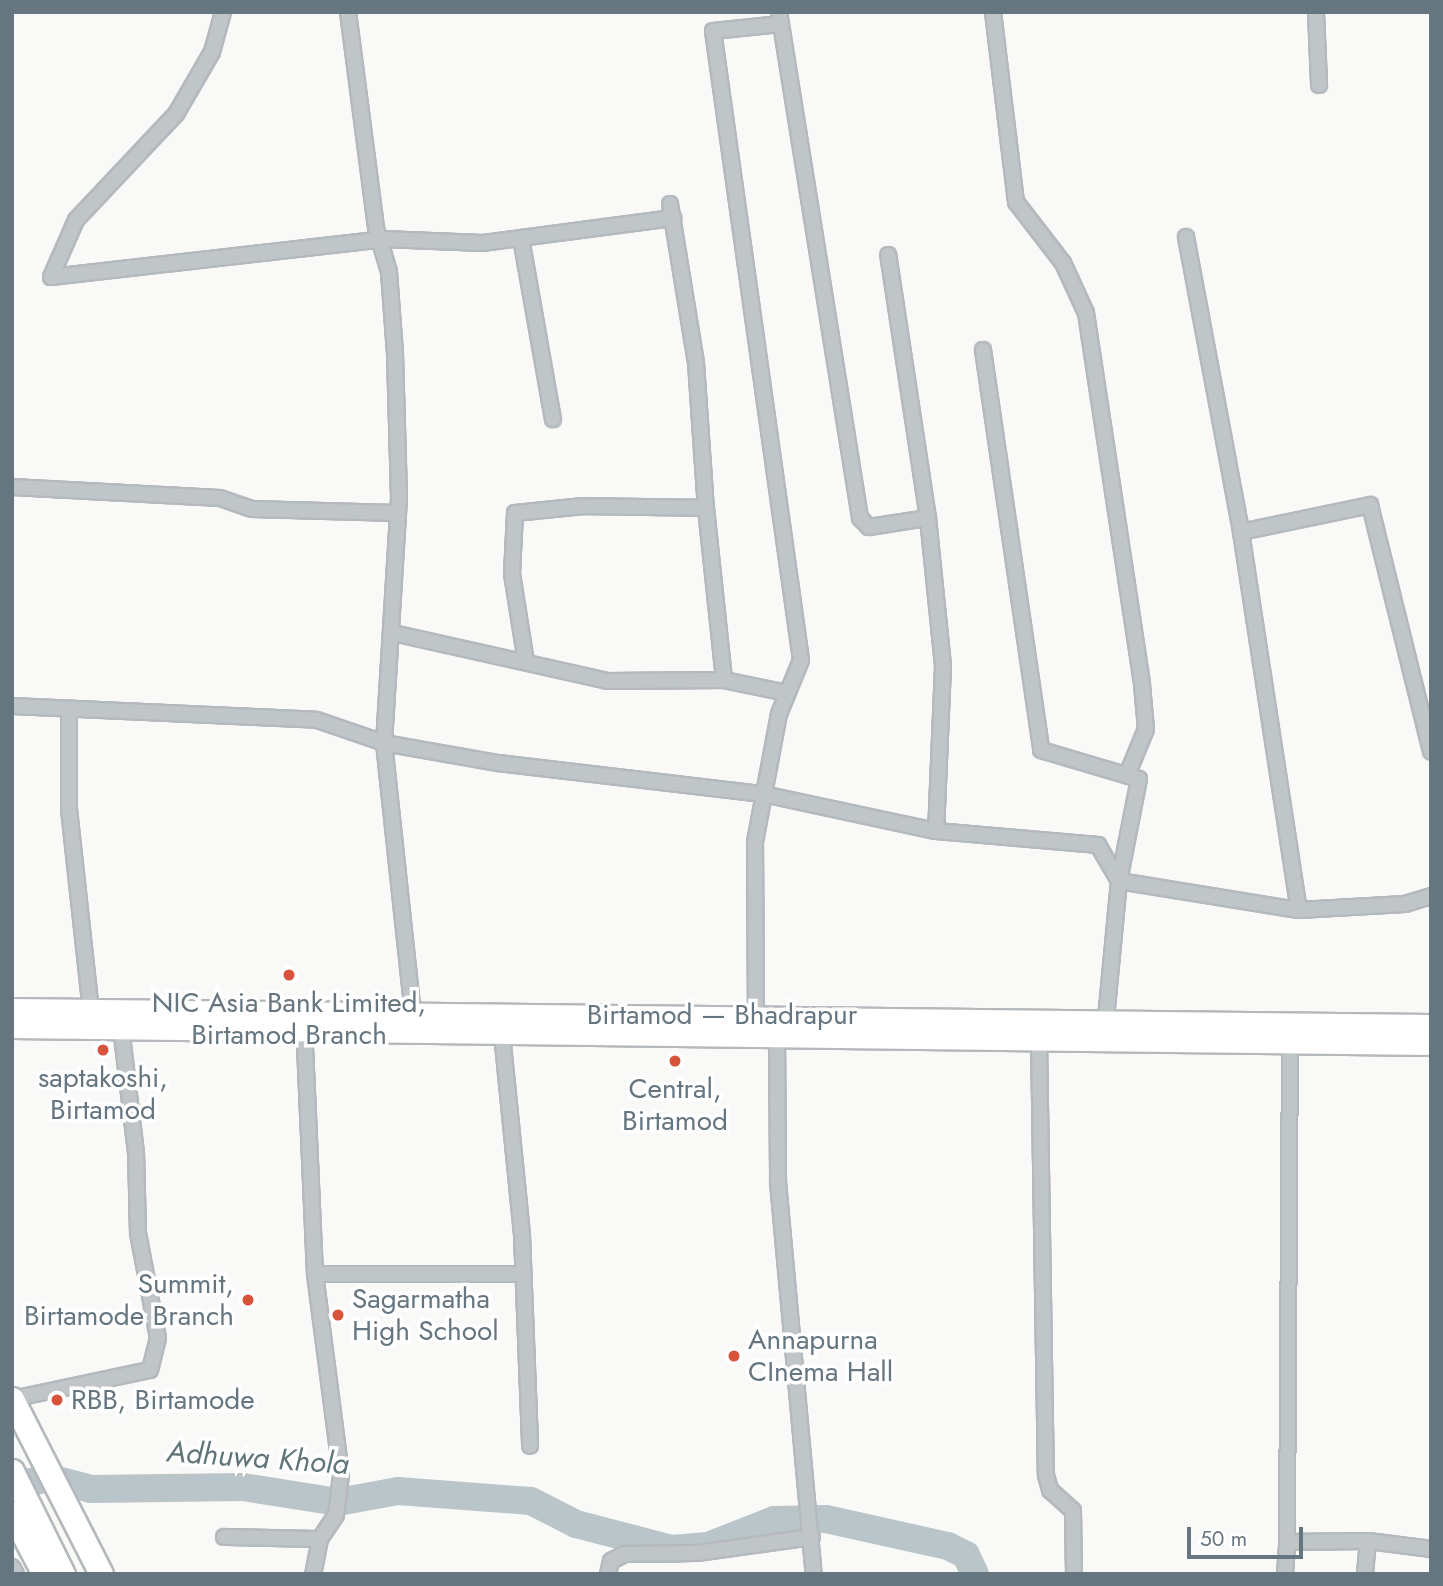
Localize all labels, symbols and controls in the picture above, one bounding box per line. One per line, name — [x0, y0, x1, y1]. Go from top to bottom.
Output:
marker: NIC Asia Bank Limited, Birtamod Branch — [281, 967, 297, 983]
place label: NIC Asia Bank Limited, Birtamod Branch — [152, 986, 426, 1052]
street label: Birtamod — Bhadrapur — [587, 998, 857, 1032]
marker: saptakoshi, Birtamod — [95, 1042, 111, 1058]
marker: Central, Birtamod — [667, 1053, 683, 1069]
place label: saptakoshi, Birtamod — [38, 1061, 168, 1127]
place label: Central, Birtamod — [622, 1072, 728, 1138]
place label: Summit, Birtamode Branch — [24, 1267, 234, 1333]
place label: Sagarmatha High School — [352, 1282, 499, 1348]
marker: Summit, Birtamode Branch — [240, 1292, 256, 1308]
marker: Sagarmatha High School — [330, 1307, 346, 1323]
place label: Annapurna CInema Hall — [748, 1323, 893, 1389]
marker: Annapurna CInema Hall — [726, 1348, 742, 1364]
place label: RBB, Birtamode — [71, 1383, 255, 1417]
marker: RBB, Birtamode — [49, 1392, 65, 1408]
water label: Adhuwa Khola — [166, 1434, 350, 1482]
scale bar — [1191, 1512, 1306, 1556]
text: 50 m — [1200, 1524, 1247, 1554]

